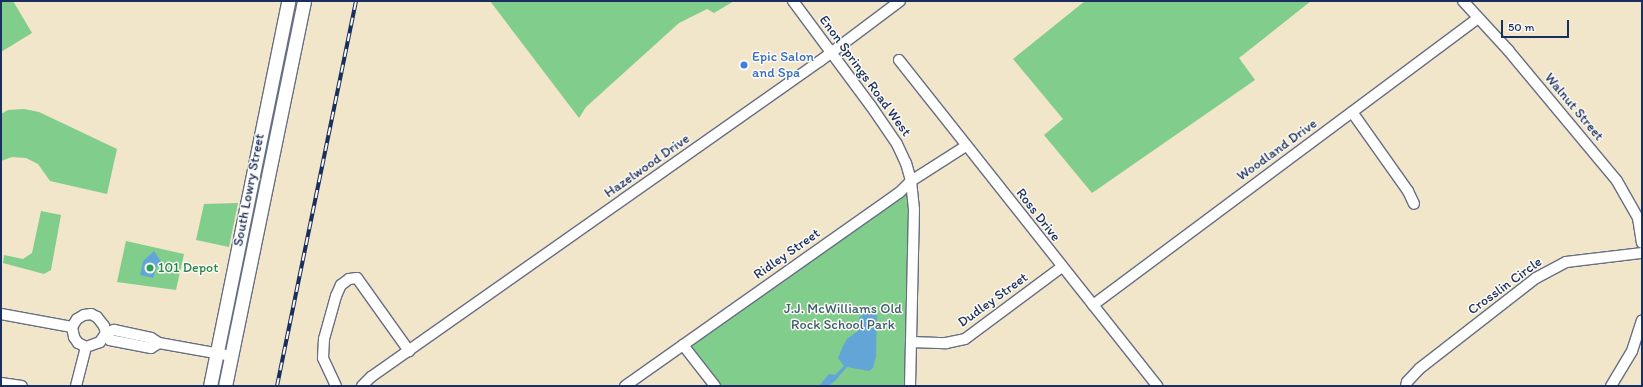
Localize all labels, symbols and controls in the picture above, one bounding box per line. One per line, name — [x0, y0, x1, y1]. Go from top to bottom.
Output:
street label: Enon Springs Road West — [816, 12, 914, 140]
scale bar — [1503, 12, 1571, 38]
text: 50 m — [1508, 20, 1534, 34]
place label: Epic Salon and Spa — [752, 49, 814, 82]
marker: Epic Salon and Spa — [739, 60, 749, 70]
street label: Walnut Street — [1541, 70, 1607, 144]
street label: Woodland Drive — [1234, 115, 1320, 185]
street label: Hazelwood Drive — [601, 130, 693, 202]
street label: South Lowry Street — [230, 132, 268, 248]
street label: Ross Drive — [1012, 185, 1064, 245]
street label: Ridley Street — [751, 225, 823, 283]
street label: Crosslin Circle — [1465, 254, 1545, 318]
place label: 101 Depot — [158, 260, 218, 276]
marker: 101 Depot — [145, 263, 155, 273]
street label: Dudley Street — [955, 269, 1031, 331]
park label: J.J. McWilliams Old Rock School Park — [784, 301, 902, 334]

